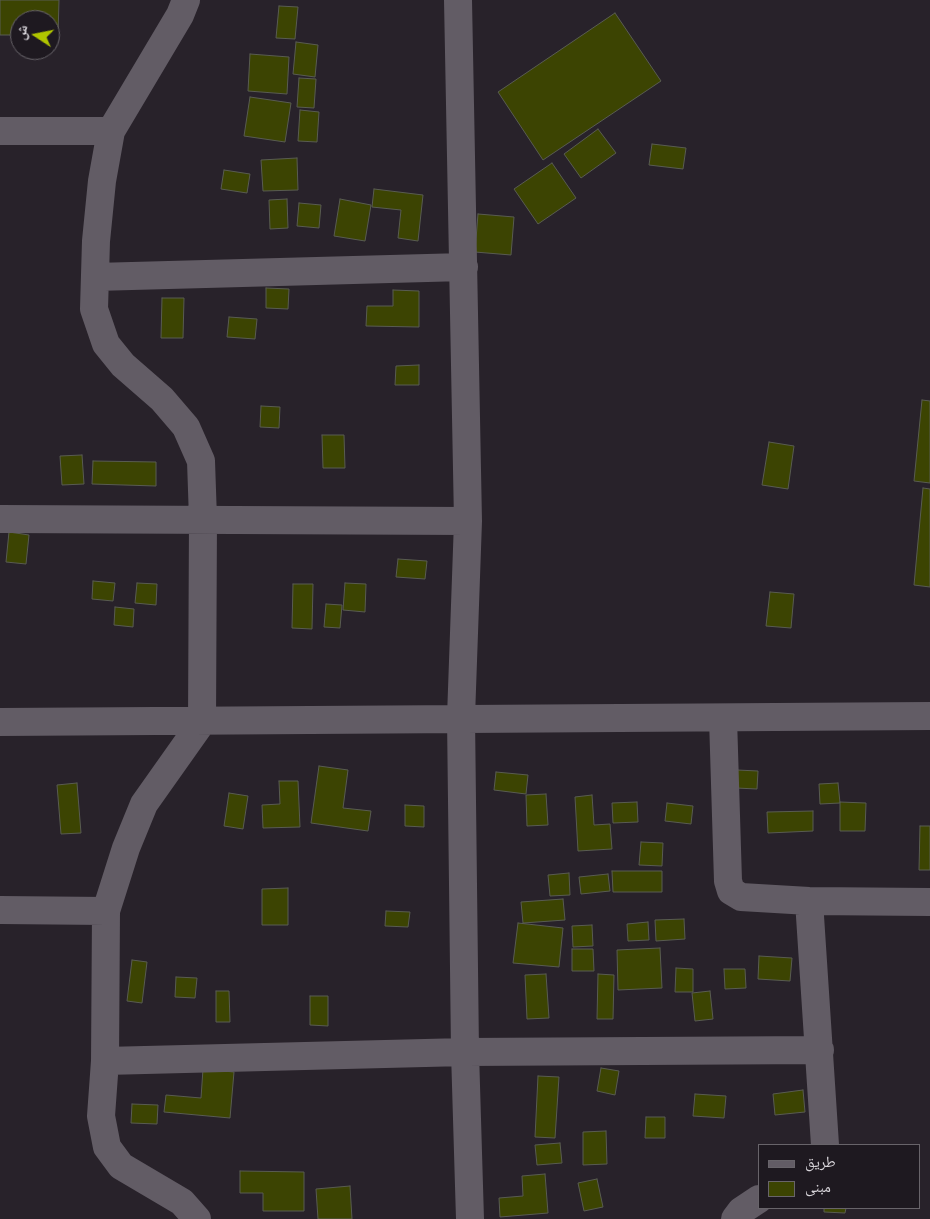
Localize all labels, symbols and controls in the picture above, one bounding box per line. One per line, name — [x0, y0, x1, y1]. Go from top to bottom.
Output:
north arrow — [10, 10, 60, 60]
text: ش — [11, 23, 32, 41]
legend — [758, 1144, 920, 1209]
text: طريق — [805, 1152, 836, 1171]
text: مبنى — [805, 1177, 831, 1196]

